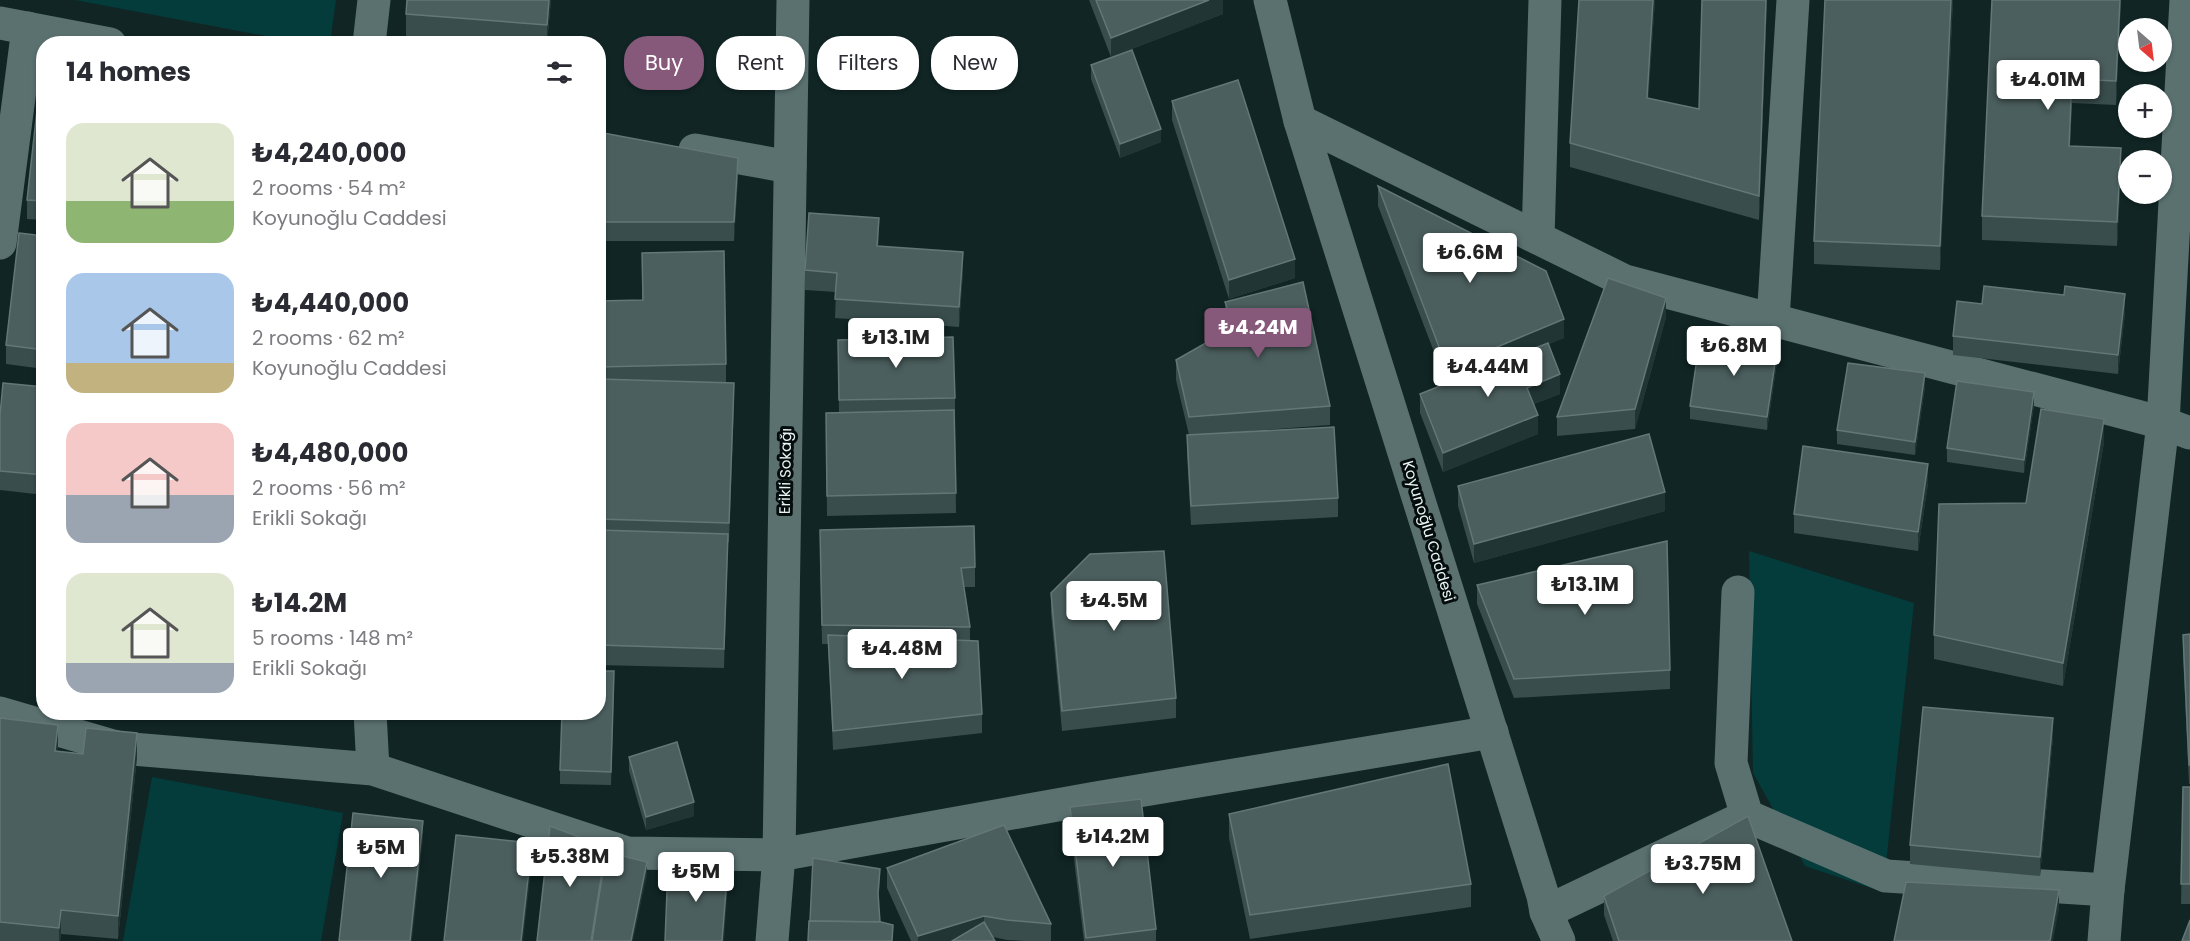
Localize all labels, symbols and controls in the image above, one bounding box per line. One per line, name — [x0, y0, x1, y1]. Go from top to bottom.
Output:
north arrow — [2118, 18, 2172, 72]
map controls — [2118, 18, 2172, 204]
chip: Buy — [624, 36, 704, 90]
chip: Rent — [716, 36, 805, 90]
chip: Filters — [817, 36, 919, 90]
chip: New — [931, 36, 1018, 90]
text: 14 homes — [66, 54, 191, 90]
icon: filters — [543, 56, 576, 89]
pin: ₺4.01M — [1999, 60, 2097, 111]
text: ₺4.01M — [2011, 65, 2085, 93]
button: + — [2118, 84, 2172, 138]
text: ₺4,240,000 — [252, 135, 406, 171]
icon: home — [114, 147, 186, 219]
button: − — [2118, 150, 2172, 204]
text: 2 rooms · 54 m² — [252, 174, 406, 202]
text: Koyunoğlu Caddesi — [252, 204, 447, 232]
pin: ₺6.6M — [1428, 233, 1512, 284]
text: ₺6.6M — [1437, 238, 1503, 266]
text: ₺4,440,000 — [252, 285, 409, 321]
icon: home — [114, 297, 186, 369]
pin: ₺4.24M — [1209, 308, 1307, 359]
text: ₺4.24M — [1218, 313, 1298, 341]
pin: ₺13.1M — [847, 318, 945, 369]
text: ₺13.1M — [862, 323, 930, 351]
text: 2 rooms · 62 m² — [252, 324, 405, 352]
pin: ₺6.8M — [1692, 326, 1776, 377]
text: ₺6.8M — [1701, 331, 1767, 359]
pin: ₺4.44M — [1439, 347, 1537, 398]
text: ₺4.44M — [1447, 352, 1529, 380]
text: Koyunoğlu Caddesi — [252, 354, 447, 382]
street label: Erikli Sokağı — [774, 428, 796, 514]
text: ₺4,480,000 — [252, 435, 408, 471]
icon: home — [114, 447, 186, 519]
street label: Koyunoğlu Caddesi — [1398, 458, 1460, 604]
text: 2 rooms · 56 m² — [252, 474, 406, 502]
text: Erikli Sokağı — [252, 504, 367, 532]
pin: ₺13.1M — [1536, 565, 1634, 616]
text: ₺13.1M — [1551, 570, 1619, 598]
pin: ₺4.5M — [1072, 581, 1156, 632]
text: ₺14.2M — [252, 585, 347, 621]
text: ₺4.5M — [1080, 586, 1148, 614]
icon: home — [114, 597, 186, 669]
text: 5 rooms · 148 m² — [252, 624, 413, 652]
pin: ₺4.48M — [853, 629, 951, 680]
text: ₺4.48M — [862, 634, 942, 662]
text: Erikli Sokağı — [252, 654, 367, 682]
pin: ₺14.2M — [1064, 817, 1162, 868]
text: ₺14.2M — [1076, 822, 1150, 850]
pin: ₺5M — [352, 828, 410, 879]
text: ₺5M — [357, 833, 405, 861]
pin: ₺5.38M — [521, 837, 619, 888]
text: ₺5.38M — [531, 842, 609, 870]
pin: ₺3.75M — [1654, 844, 1752, 895]
text: ₺3.75M — [1665, 849, 1741, 877]
pin: ₺5M — [667, 852, 725, 903]
text: ₺5M — [672, 857, 720, 885]

